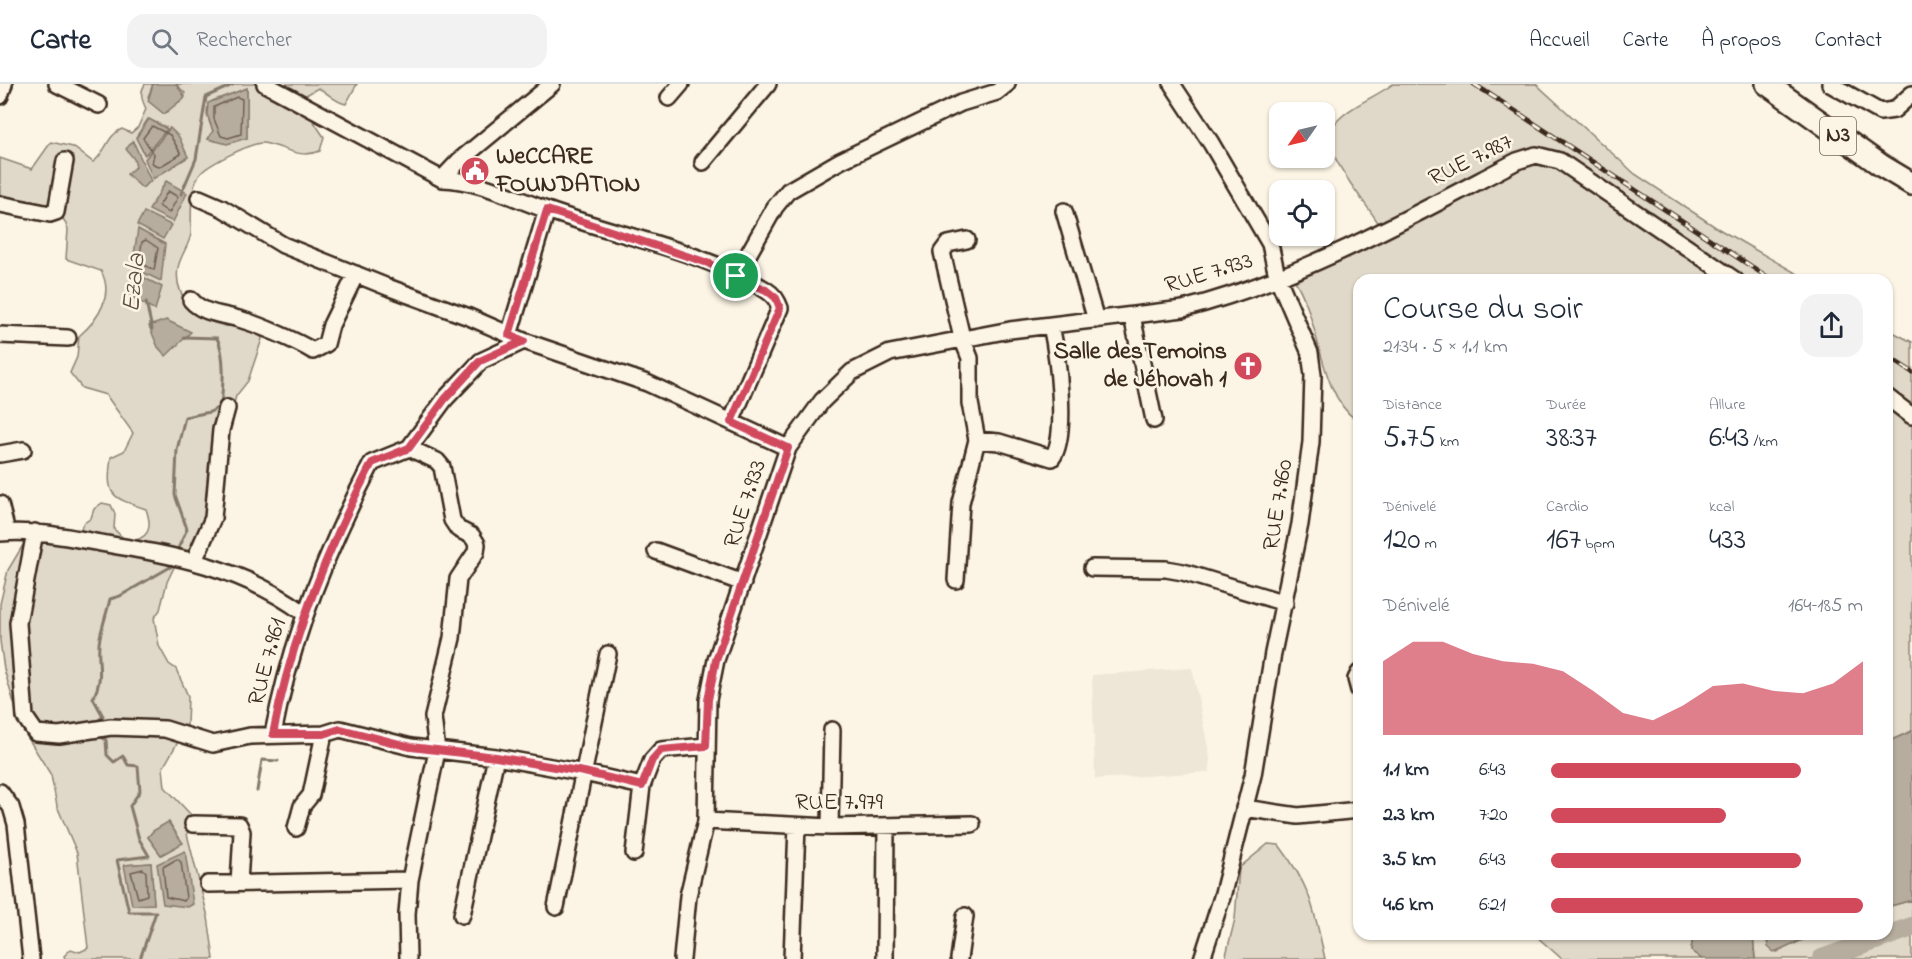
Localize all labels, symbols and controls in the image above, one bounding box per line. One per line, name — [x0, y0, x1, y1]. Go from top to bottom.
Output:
search box — [127, 14, 547, 68]
text: Carte — [30, 21, 91, 62]
icon: search — [148, 25, 181, 58]
text: Rechercher — [196, 25, 292, 57]
text: Accueil — [1529, 26, 1590, 56]
text: Carte — [1623, 26, 1668, 56]
text: À propos — [1701, 26, 1781, 56]
text: Contact — [1814, 26, 1882, 56]
north arrow — [1269, 102, 1335, 168]
map controls — [1269, 102, 1335, 246]
road number: N3 — [1820, 117, 1856, 155]
street label: RUE 7.987 — [1423, 126, 1519, 196]
place label: WeCCARE FOUNDATION — [495, 140, 641, 203]
public building icon: WeCCARE FOUNDATION — [459, 155, 491, 187]
button: locate — [1269, 180, 1335, 246]
street label: RUE 7.933 — [1160, 244, 1258, 304]
pin — [710, 250, 761, 301]
water label: Ezala — [113, 251, 157, 314]
icon: arrive — [719, 259, 752, 292]
text: Course du soir — [1383, 286, 1583, 334]
button: share — [1800, 294, 1863, 357]
text: 21:34 · 5 × 1.1 km — [1383, 333, 1508, 362]
place label: Salle desTemoins de Jéhovah 1 — [1053, 335, 1227, 398]
church icon: Salle desTemoins de Jéhovah 1 — [1232, 350, 1264, 382]
text: Distance — [1383, 393, 1442, 417]
text: Durée — [1546, 393, 1586, 417]
text: Allure — [1709, 393, 1745, 417]
text: 5.75 — [1383, 417, 1436, 461]
text: 38:37 — [1546, 417, 1597, 461]
text: 6:43 — [1709, 417, 1750, 461]
text: km — [1436, 430, 1459, 454]
text: /km — [1750, 430, 1778, 454]
street label: RUE 7.933 — [715, 455, 777, 553]
street label: RUE 7.960 — [1255, 457, 1303, 553]
text: Dénivelé — [1383, 495, 1436, 519]
text: Cardio — [1546, 495, 1589, 519]
text: kcal — [1709, 495, 1734, 519]
text: 120 — [1383, 519, 1420, 563]
text: 167 — [1546, 519, 1581, 563]
text: 433 — [1709, 519, 1746, 563]
text: m — [1420, 532, 1437, 556]
text: bpm — [1581, 532, 1615, 556]
text: Dénivelé — [1383, 592, 1450, 621]
text: 164–185 m — [1788, 592, 1863, 621]
street label: RUE 7.961 — [240, 614, 297, 710]
text: 1.1 km — [1383, 756, 1429, 785]
text: 6:43 — [1479, 756, 1506, 785]
street label: RUE 7.979 — [795, 786, 884, 821]
text: 2.3 km — [1383, 801, 1435, 830]
text: 7:20 — [1479, 801, 1508, 830]
text: 3.5 km — [1383, 846, 1436, 875]
text: 6:43 — [1479, 846, 1506, 875]
text: 4.6 km — [1383, 891, 1433, 920]
text: 6:21 — [1479, 891, 1506, 920]

